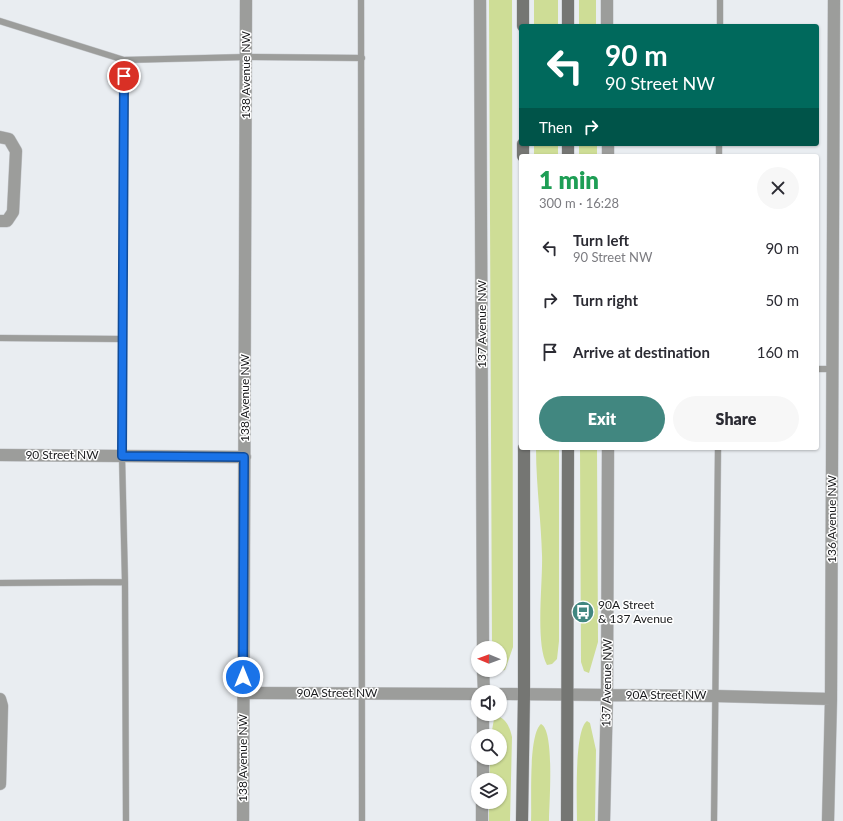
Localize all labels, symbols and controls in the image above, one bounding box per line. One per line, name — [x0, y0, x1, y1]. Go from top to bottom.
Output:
street label: 138 Avenue NW — [238, 30, 253, 119]
text: 90 m — [605, 38, 668, 72]
icon: left — [539, 40, 591, 92]
pin — [107, 59, 141, 93]
icon: arrive — [113, 65, 135, 87]
text: 90 Street NW — [605, 72, 715, 94]
icon: right — [580, 116, 602, 138]
text: Then — [539, 118, 572, 136]
text: 1 min — [539, 165, 599, 194]
button: close — [757, 167, 799, 209]
text: 300 m · 16:28 — [539, 195, 619, 211]
text: Turn left — [573, 231, 629, 249]
icon: left — [539, 237, 561, 259]
text: 90 m — [765, 239, 799, 257]
text: 90 Street NW — [573, 249, 652, 265]
street label: 137 Avenue NW — [474, 279, 489, 368]
icon: right — [539, 289, 561, 311]
text: Turn right — [573, 291, 638, 309]
text: 50 m — [765, 291, 799, 309]
icon: arrive — [539, 341, 561, 363]
text: Arrive at destination — [573, 343, 710, 361]
text: 160 m — [757, 343, 799, 361]
street label: 138 Avenue NW — [237, 353, 252, 442]
button: Exit — [539, 396, 665, 442]
button: Share — [673, 396, 799, 442]
street label: 90 Street NW — [25, 447, 99, 462]
street label: 136 Avenue NW — [824, 474, 839, 563]
place label: 90A Street & 137 Avenue — [598, 597, 673, 626]
bus stop icon: 90A Street & 137 Avenue — [570, 599, 596, 625]
street label: 137 Avenue NW — [598, 638, 615, 727]
north arrow — [471, 641, 507, 677]
map controls — [471, 641, 507, 809]
position arrow — [222, 656, 264, 698]
street label: 90A Street NW — [297, 685, 378, 700]
button: sound — [471, 685, 507, 721]
street label: 90A Street NW — [626, 687, 707, 702]
street label: 138 Avenue NW — [235, 713, 250, 802]
button: search — [471, 729, 507, 765]
button: layers — [471, 773, 507, 809]

